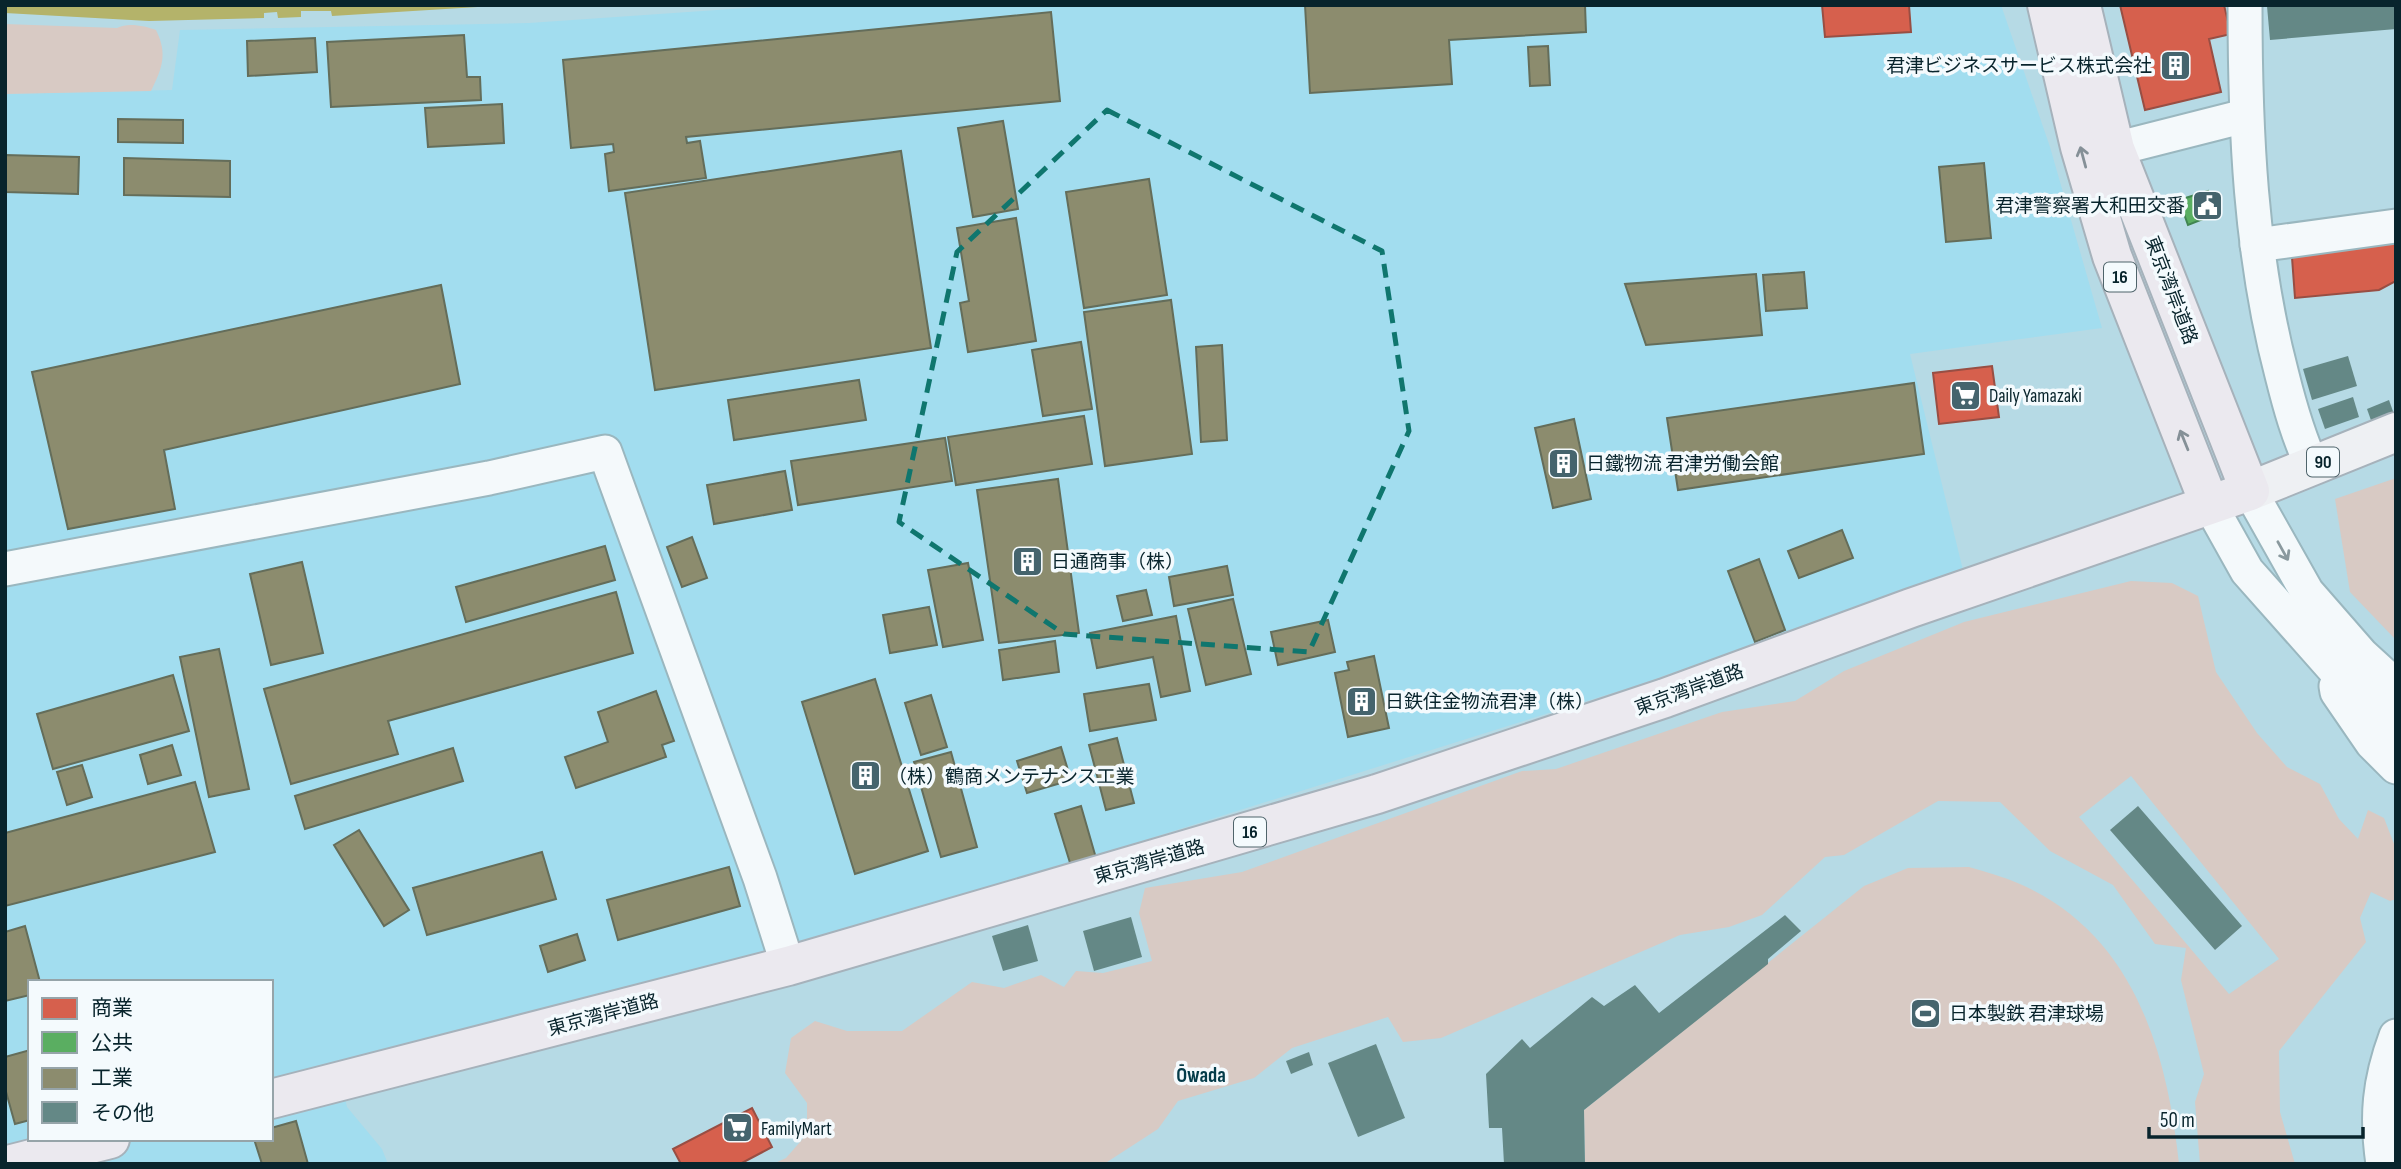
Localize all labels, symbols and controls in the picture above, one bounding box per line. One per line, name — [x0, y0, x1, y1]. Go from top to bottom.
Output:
building icon: 君津ビジネスサービス株式会社 — [2158, 48, 2192, 82]
place label: 君津ビジネスサービス株式会社 — [1886, 55, 2152, 78]
one-way arrow — [2076, 146, 2089, 169]
public building icon: 君津警察署大和田交番 — [2191, 188, 2225, 222]
place label: 君津警察署大和田交番 — [1995, 195, 2185, 218]
street label: 東京湾岸道路 — [2139, 233, 2202, 348]
road number: 16 — [2104, 262, 2136, 292]
supermarket icon: Daily Yamazaki — [1949, 378, 1983, 412]
place label: Daily Yamazaki — [1989, 385, 2082, 408]
one-way arrow — [2176, 430, 2189, 452]
building icon: 日鐵物流 君津労働会館 — [1546, 446, 1580, 480]
road number: 90 — [2307, 448, 2339, 476]
place label: 日鐵物流 君津労働会館 — [1586, 453, 1779, 476]
one-way arrow — [2277, 540, 2290, 561]
building icon: 日通商事（株） — [1011, 544, 1045, 578]
place label: 日通商事（株） — [1051, 551, 1184, 574]
street label: 東京湾岸道路 — [1632, 660, 1747, 721]
building icon: 日鉄住金物流君津（株） — [1345, 684, 1379, 718]
place label: 日鉄住金物流君津（株） — [1385, 691, 1594, 714]
building icon: （株）鶴商メンテナンス工業 — [848, 759, 882, 793]
place label: （株）鶴商メンテナンス工業 — [888, 766, 1135, 789]
road number: 16 — [1234, 818, 1266, 846]
street label: 東京湾岸道路 — [1091, 836, 1207, 889]
legend — [28, 980, 273, 1141]
street label: 東京湾岸道路 — [545, 990, 661, 1041]
text: 商業 — [91, 996, 133, 1021]
sports icon: 日本製鉄 君津球場 — [1909, 996, 1943, 1030]
place label: 日本製鉄 君津球場 — [1949, 1003, 2104, 1026]
text: 公共 — [91, 1031, 133, 1056]
district label: Ōwada — [1176, 1063, 1226, 1088]
text: 工業 — [91, 1066, 133, 1091]
scale bar — [2149, 1096, 2362, 1140]
text: その他 — [91, 1101, 154, 1126]
text: 50 m — [2160, 1108, 2195, 1133]
supermarket icon: FamilyMart — [721, 1111, 755, 1145]
place label: FamilyMart — [761, 1118, 832, 1141]

